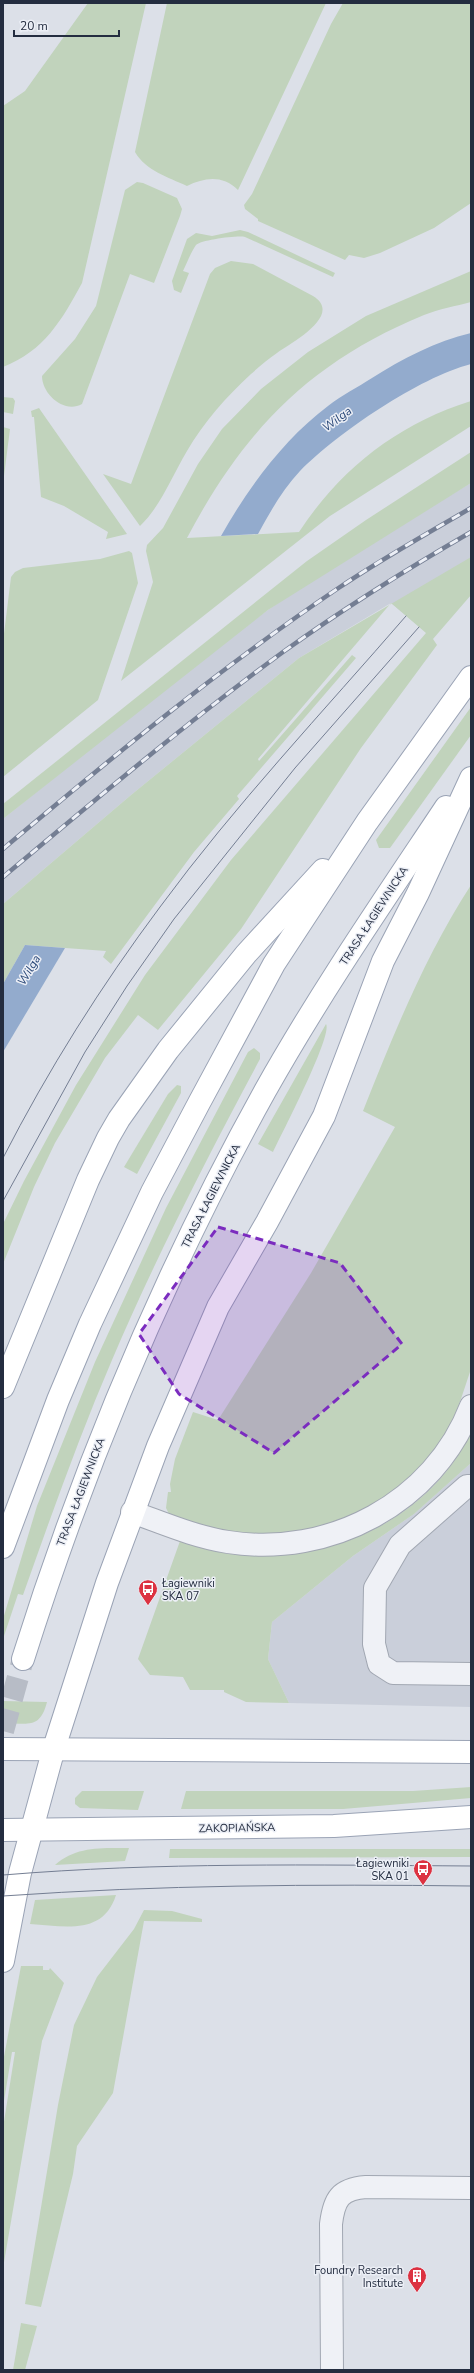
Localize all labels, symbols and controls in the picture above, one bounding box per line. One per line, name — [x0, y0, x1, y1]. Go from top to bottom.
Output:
scale bar — [14, 12, 119, 38]
text: 20 m — [20, 18, 48, 34]
water label: Wilga — [319, 403, 355, 435]
street label: TRASA ŁAGIEWNICKA — [336, 864, 412, 968]
water label: Wilga — [14, 952, 44, 988]
street label: TRASA ŁAGIEWNICKA — [178, 1141, 244, 1251]
street label: TRASA ŁAGIEWNICKA — [53, 1436, 109, 1548]
place label: Łagiewniki SKA 07 — [161, 1576, 215, 1604]
bus stop icon: Łagiewniki SKA 07 — [137, 1578, 159, 1606]
street label: ZAKOPIAŃSKA — [199, 1819, 275, 1836]
place label: Łagiewniki SKA 01 — [355, 1856, 409, 1884]
bus stop icon: Łagiewniki SKA 01 — [412, 1858, 434, 1886]
place label: Foundry Research Institute — [314, 2263, 403, 2291]
building icon: Foundry Research Institute — [406, 2265, 428, 2293]

